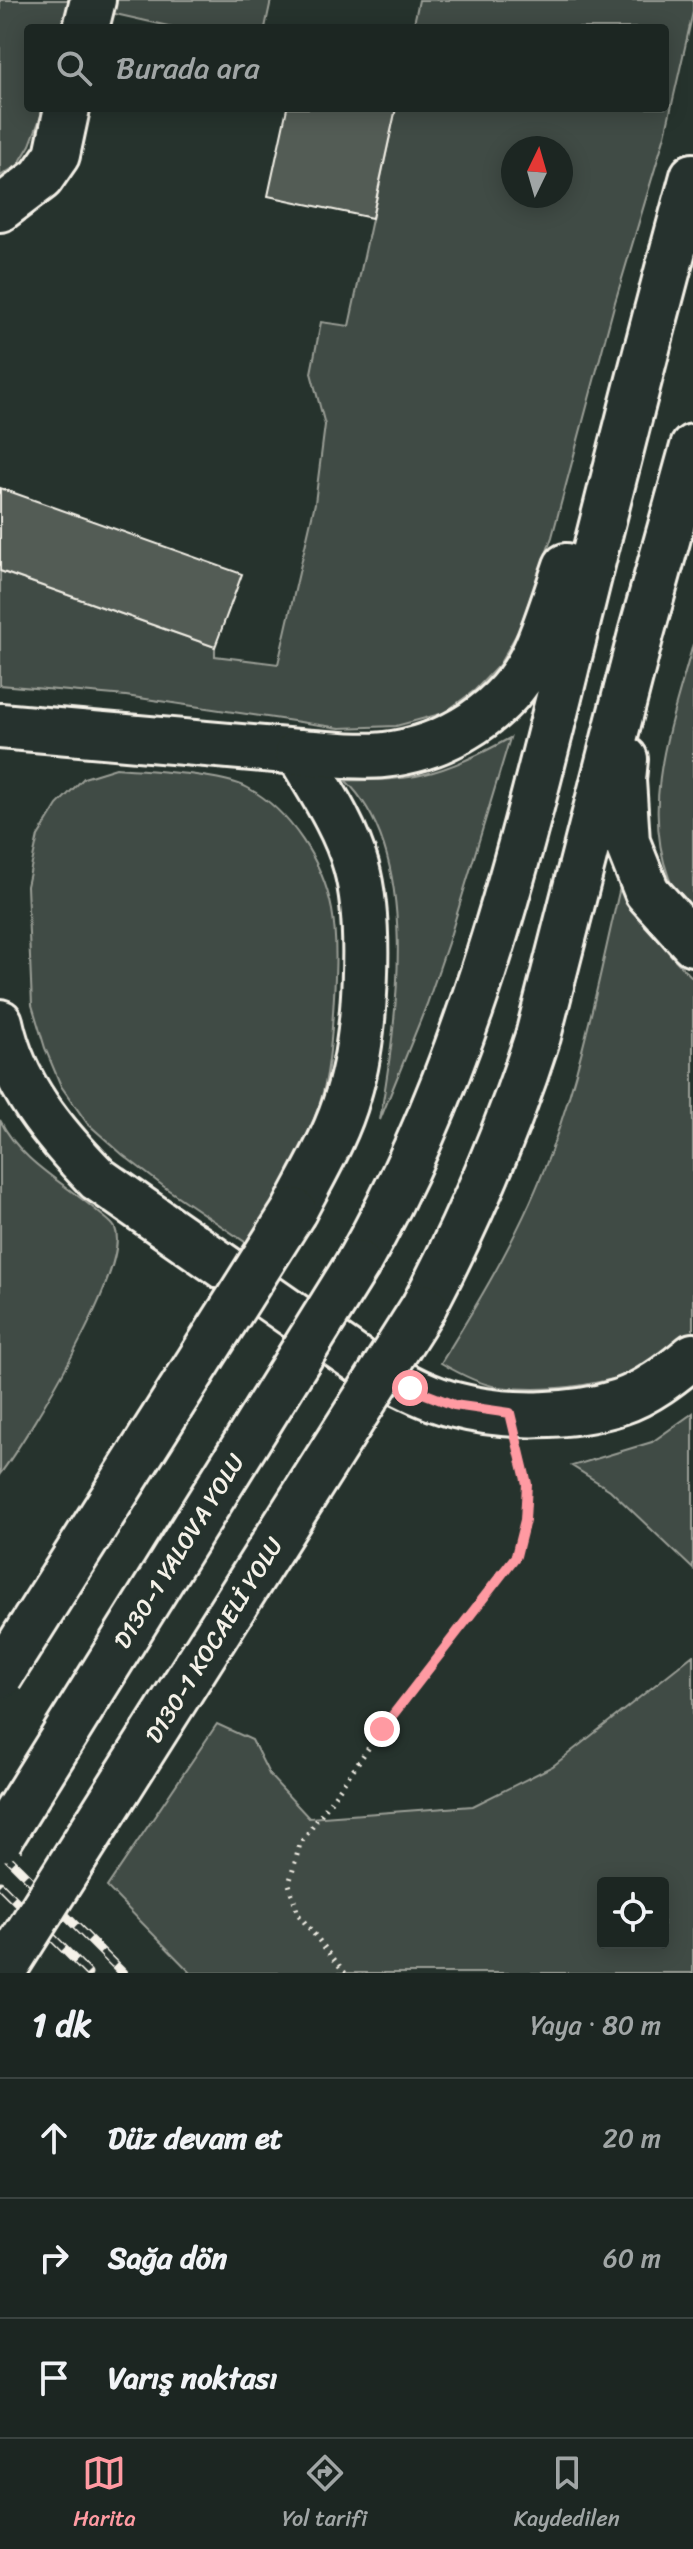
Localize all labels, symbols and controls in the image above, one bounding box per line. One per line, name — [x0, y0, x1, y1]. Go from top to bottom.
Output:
search box — [24, 24, 669, 112]
text: Burada ara — [116, 41, 259, 95]
icon: search — [52, 46, 96, 90]
north arrow — [501, 136, 573, 208]
route start — [392, 1370, 428, 1406]
street label: D130-1 YALOVA YOLU — [102, 1445, 256, 1657]
street label: D130-1 KOCAELİ YOLU — [133, 1528, 295, 1752]
route end — [364, 1711, 400, 1747]
map controls — [597, 1877, 669, 1949]
button: locate — [597, 1877, 669, 1949]
text: 1 dk — [32, 1995, 91, 2055]
text: Yaya · 80 m — [531, 2002, 661, 2048]
text: Düz devam et — [108, 2111, 283, 2165]
text: 20 m — [603, 2115, 661, 2161]
icon: ahead — [32, 2116, 76, 2160]
text: Sağa dön — [108, 2231, 227, 2285]
text: 60 m — [603, 2235, 661, 2281]
icon: right — [32, 2236, 76, 2280]
text: Varış noktası — [108, 2351, 278, 2405]
icon: arrive — [32, 2356, 76, 2400]
tab: Harita — [73, 2451, 136, 2538]
tab: Yol tarifi — [282, 2451, 367, 2538]
tab: Kaydedilen — [514, 2451, 620, 2538]

